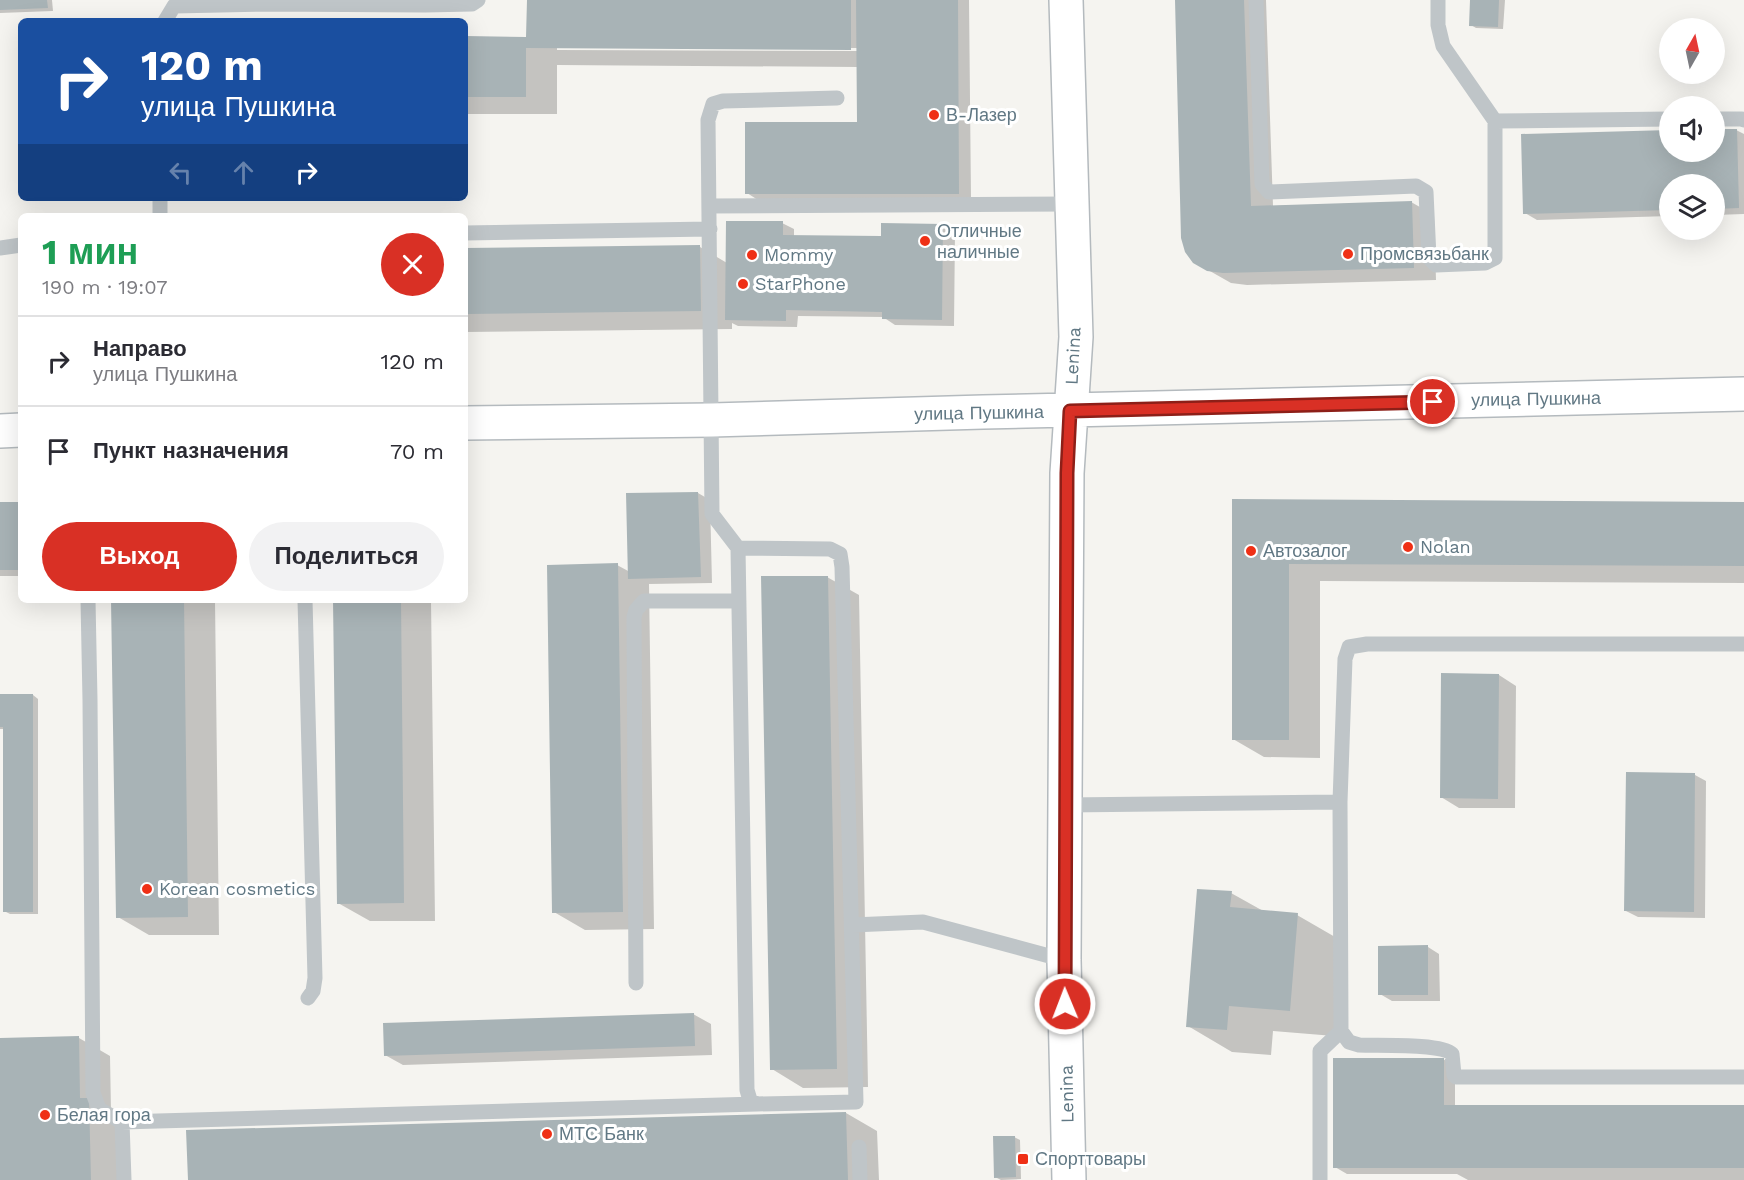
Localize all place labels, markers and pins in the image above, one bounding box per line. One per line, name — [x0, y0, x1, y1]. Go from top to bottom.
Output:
place label: В-Лазер — [946, 104, 1017, 125]
marker: В-Лазер — [927, 108, 941, 122]
place label: Отличные наличные — [937, 220, 1022, 262]
marker: Отличные наличные — [918, 234, 932, 248]
place label: Промсвязьбанк — [1360, 243, 1489, 264]
place label: Mommy — [764, 244, 834, 265]
marker: Промсвязьбанк — [1341, 247, 1355, 261]
marker: Mommy — [745, 248, 759, 262]
place label: StarPhone — [755, 273, 846, 294]
marker: StarPhone — [736, 277, 750, 291]
pin — [1407, 376, 1458, 427]
place label: Nolan — [1420, 536, 1471, 557]
place label: Автозалог — [1263, 540, 1348, 561]
marker: Nolan — [1401, 540, 1415, 554]
marker: Автозалог — [1244, 544, 1258, 558]
place label: Korean cosmetics — [159, 878, 315, 899]
marker: Korean cosmetics — [140, 882, 154, 896]
place label: Белая гора — [57, 1104, 152, 1125]
marker: Белая гора — [38, 1108, 52, 1122]
place label: МТС Банк — [559, 1123, 644, 1144]
marker: МТС Банк — [540, 1127, 554, 1141]
place label: Спорттовары — [1035, 1148, 1146, 1169]
marker: Спорттовары — [1016, 1152, 1030, 1166]

